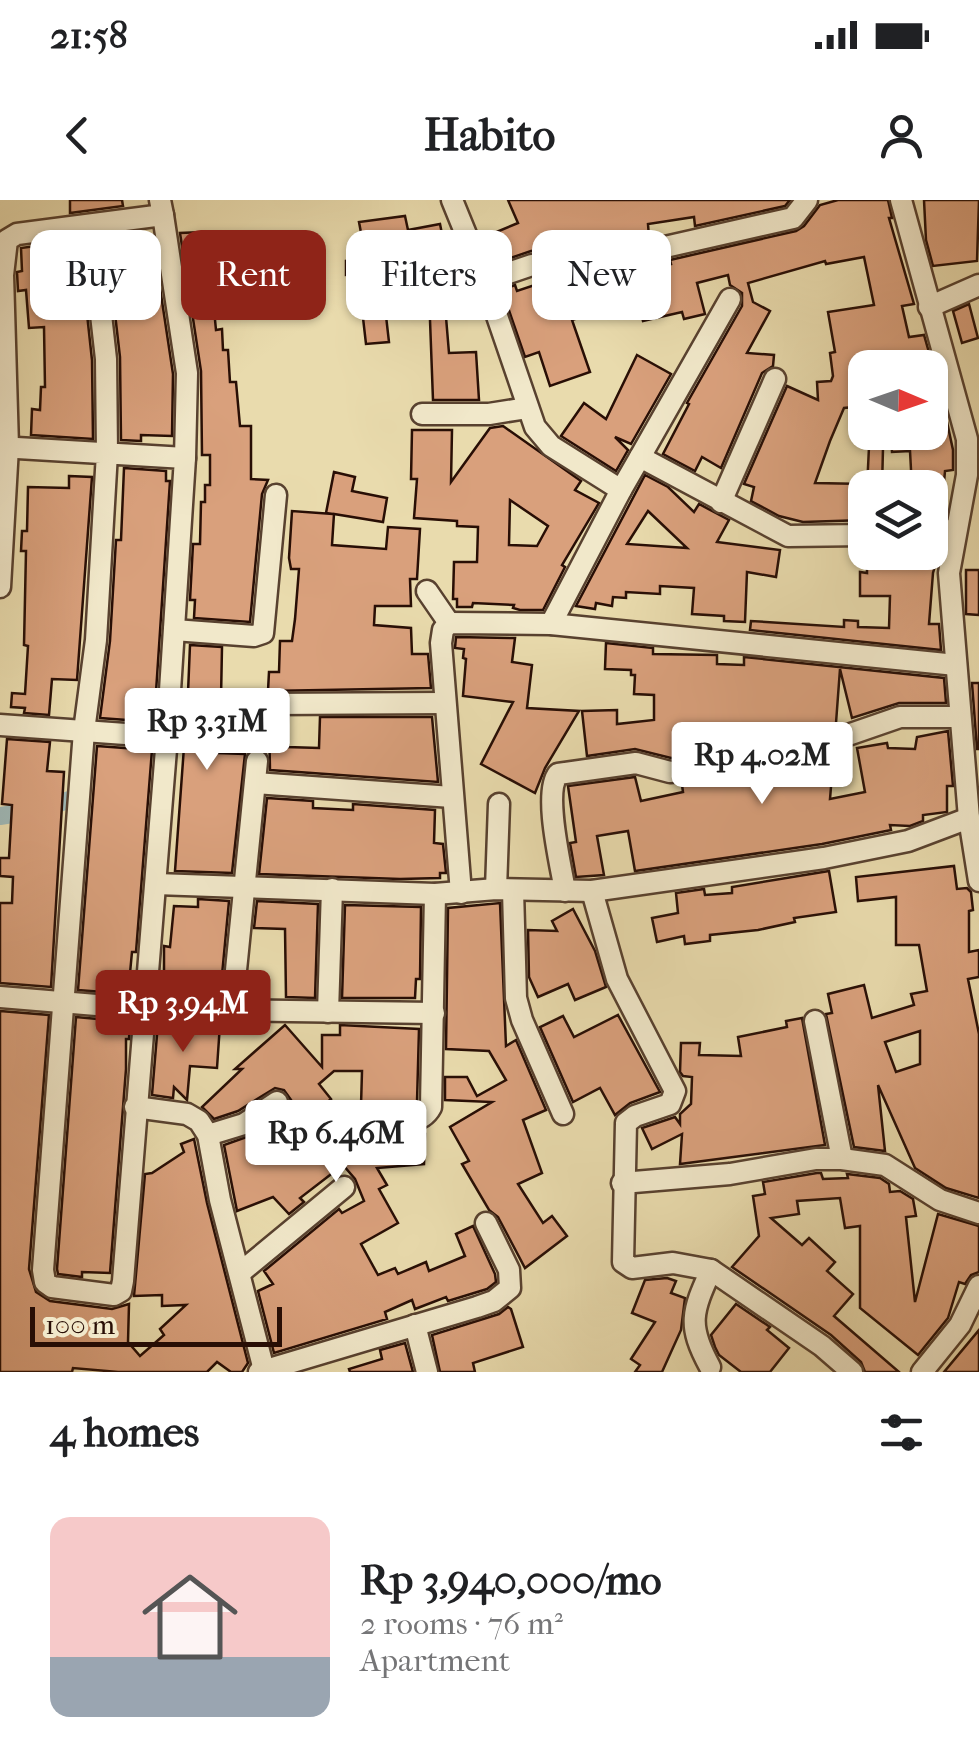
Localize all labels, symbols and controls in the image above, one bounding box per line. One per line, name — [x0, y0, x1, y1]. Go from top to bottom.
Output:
text: 21:58 — [50, 13, 128, 58]
icon: back — [50, 108, 105, 163]
icon: person — [874, 108, 929, 163]
text: Habito — [424, 109, 555, 162]
chip: Buy — [30, 230, 161, 320]
chip: Rent — [181, 230, 326, 320]
chip: Filters — [346, 230, 512, 320]
chip: New — [532, 230, 671, 320]
north arrow — [848, 350, 948, 450]
map controls — [848, 350, 948, 570]
button: layers — [848, 470, 948, 570]
pin: Rp 3.31M — [104, 688, 310, 773]
text: Rp 3.31M — [147, 702, 267, 739]
pin: Rp 4.02M — [659, 722, 865, 807]
text: Rp 4.02M — [694, 736, 830, 773]
pin: Rp 3.94M — [80, 970, 286, 1055]
text: Rp 3.94M — [118, 984, 248, 1021]
pin: Rp 6.46M — [233, 1100, 439, 1185]
text: Rp 6.46M — [267, 1114, 405, 1151]
scale bar — [30, 1302, 282, 1346]
text: 100 m — [45, 1308, 115, 1341]
icon: filters — [874, 1405, 929, 1460]
text: 4 homes — [50, 1408, 199, 1457]
text: Rp 3,940,000/mo — [360, 1556, 662, 1605]
icon: home — [130, 1557, 250, 1677]
text: 2 rooms · 76 m² — [360, 1605, 563, 1642]
text: Apartment — [360, 1642, 510, 1679]

